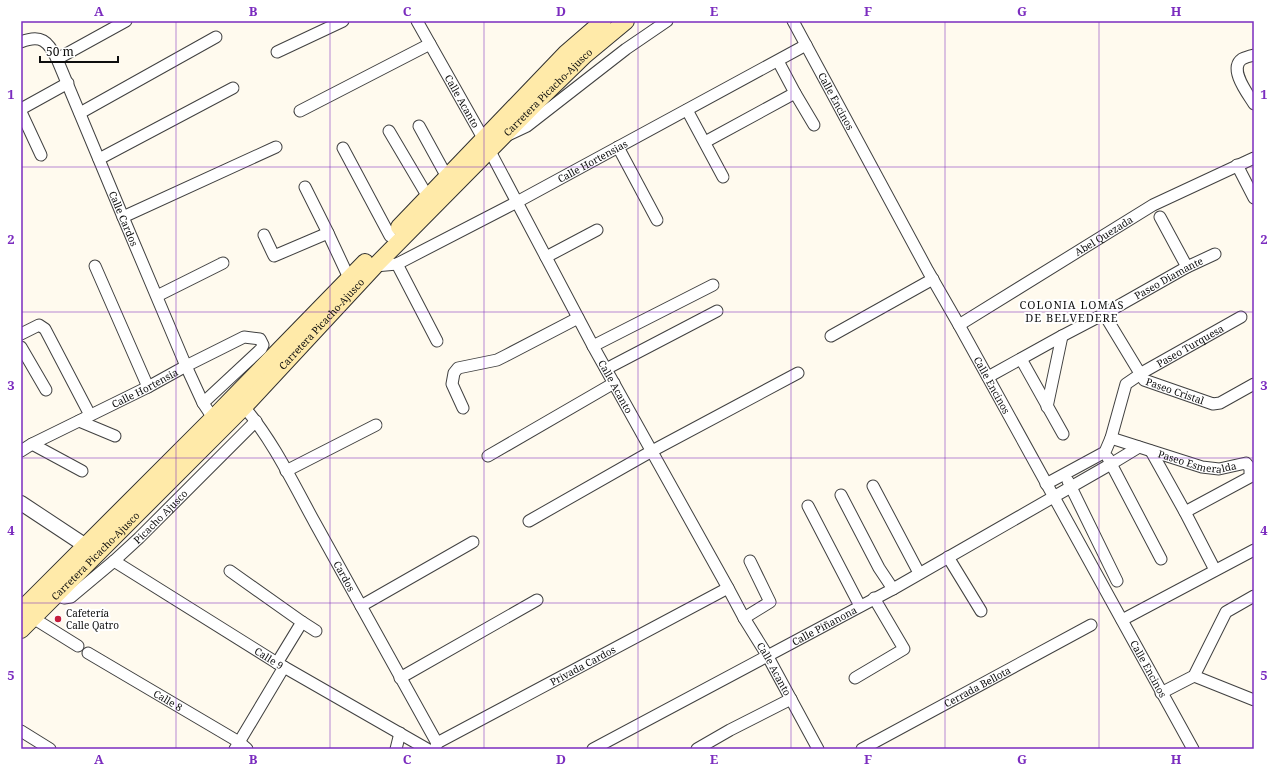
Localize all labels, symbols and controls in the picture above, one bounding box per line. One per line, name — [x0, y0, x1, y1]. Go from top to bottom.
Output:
text: A — [94, 2, 104, 20]
text: B — [249, 2, 258, 20]
text: C — [403, 2, 412, 20]
text: D — [556, 2, 566, 20]
text: E — [710, 2, 719, 20]
text: F — [864, 2, 872, 20]
text: G — [1017, 2, 1027, 20]
text: H — [1171, 2, 1182, 20]
scale bar — [40, 38, 118, 64]
text: 50 m — [46, 43, 74, 60]
street label: Carretera Picacho-Ajusco — [500, 45, 595, 139]
street label: Calle Encinos — [815, 70, 858, 133]
street label: Calle Acanto — [442, 72, 483, 131]
text: 1 — [7, 85, 15, 103]
text: 1 — [1260, 85, 1268, 103]
street label: Calle Hortensias — [555, 136, 630, 186]
street label: Calle Cardos — [106, 189, 142, 249]
street label: Abel Quezada — [1072, 212, 1136, 259]
text: 2 — [7, 230, 15, 248]
text: 2 — [1260, 230, 1268, 248]
street label: Paseo Diamante — [1132, 254, 1205, 302]
street label: Carretera Picacho-Ajusco — [275, 275, 367, 372]
district label: COLONIA LOMAS DE BELVEDERE — [1019, 297, 1125, 325]
street label: Paseo Turquesa — [1154, 321, 1226, 370]
street label: Calle Encinos — [971, 354, 1014, 417]
street label: Calle Acanto — [595, 357, 636, 416]
street label: Calle Hortensia — [109, 365, 181, 411]
street label: Paseo Cristal — [1144, 374, 1206, 407]
text: 3 — [7, 376, 15, 394]
text: 3 — [1260, 376, 1268, 394]
street label: Paseo Esmeralda — [1156, 446, 1238, 476]
street label: Picacho Ajusco — [130, 486, 191, 547]
street label: Carretera Picacho-Ajusco — [48, 508, 143, 603]
text: 4 — [7, 521, 15, 539]
text: 4 — [1260, 521, 1268, 539]
street label: Cardos — [330, 558, 359, 594]
street label: Calle Piñanona — [789, 603, 859, 649]
place label: Cafetería Calle Qatro — [66, 606, 119, 632]
marker: Cafetería Calle Qatro — [53, 614, 63, 624]
street label: Calle Encinos — [1127, 638, 1170, 700]
street label: Calle Acanto — [754, 640, 795, 698]
street label: Privada Cardos — [547, 642, 618, 689]
street label: Calle 9 — [252, 644, 286, 672]
street label: Cerrada Bellota — [941, 663, 1013, 710]
text: 5 — [7, 666, 15, 684]
text: 5 — [1260, 666, 1268, 684]
street label: Calle 8 — [151, 686, 186, 714]
text: A — [94, 750, 104, 768]
text: B — [249, 750, 258, 768]
text: C — [403, 750, 412, 768]
text: D — [556, 750, 566, 768]
text: E — [710, 750, 719, 768]
text: F — [864, 750, 872, 768]
text: G — [1017, 750, 1027, 768]
text: H — [1171, 750, 1182, 768]

